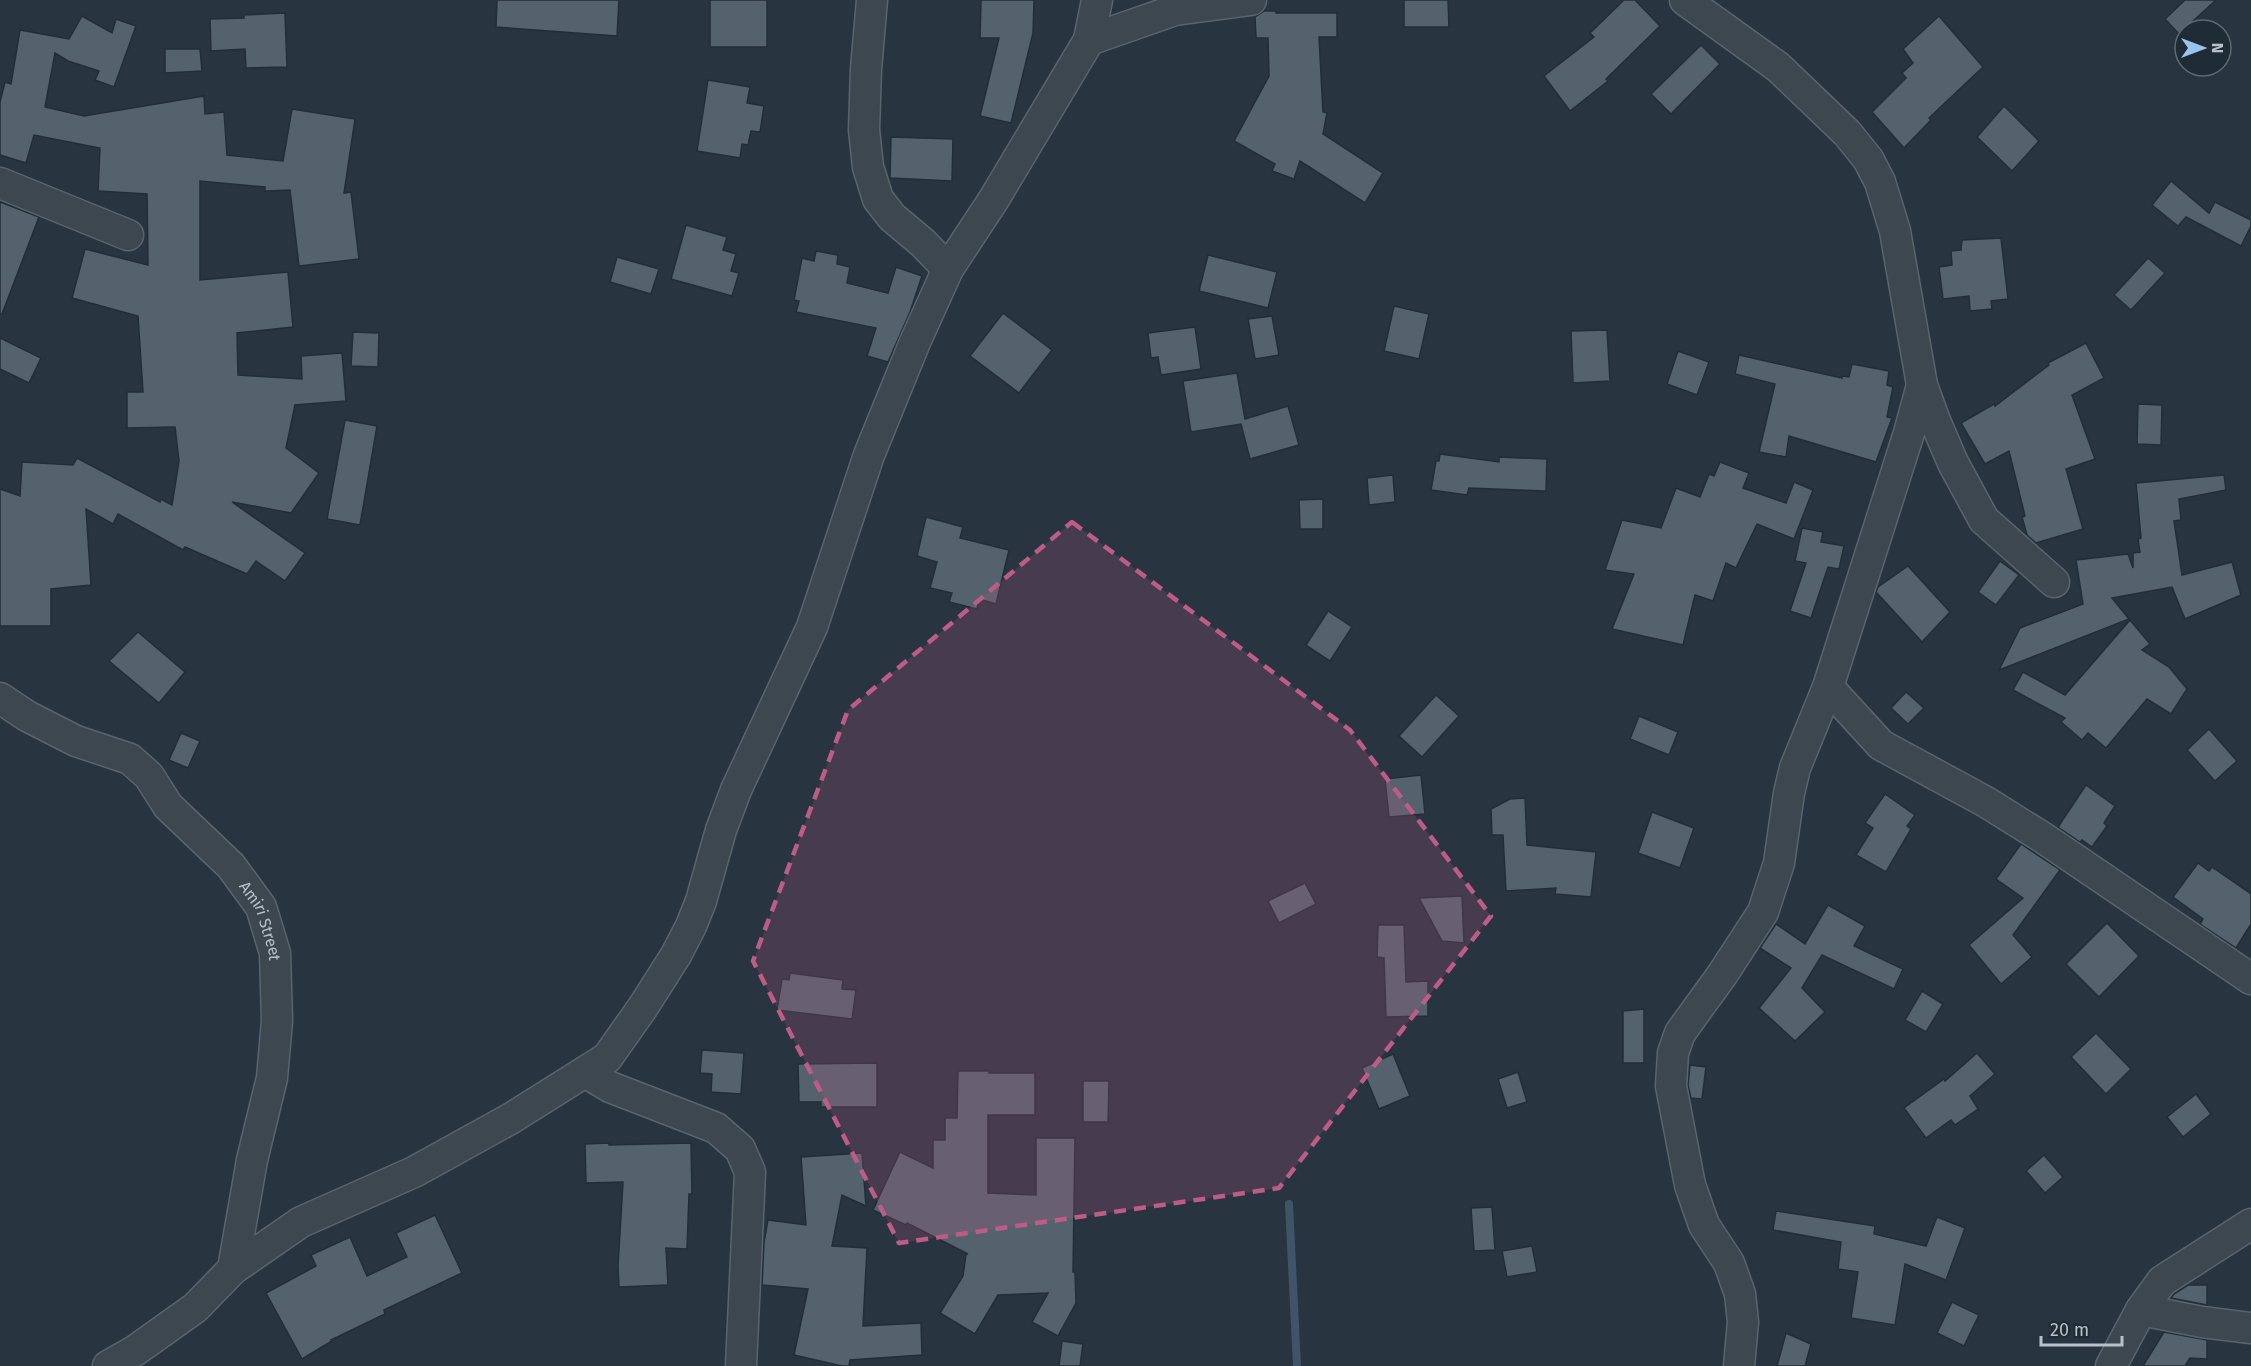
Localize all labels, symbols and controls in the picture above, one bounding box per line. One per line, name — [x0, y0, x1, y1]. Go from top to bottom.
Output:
north arrow — [2173, 18, 2233, 78]
text: N — [2208, 43, 2227, 53]
street label: Amiri Street — [235, 877, 284, 961]
scale bar — [2041, 1309, 2122, 1347]
text: 20 m — [2050, 1319, 2089, 1341]

